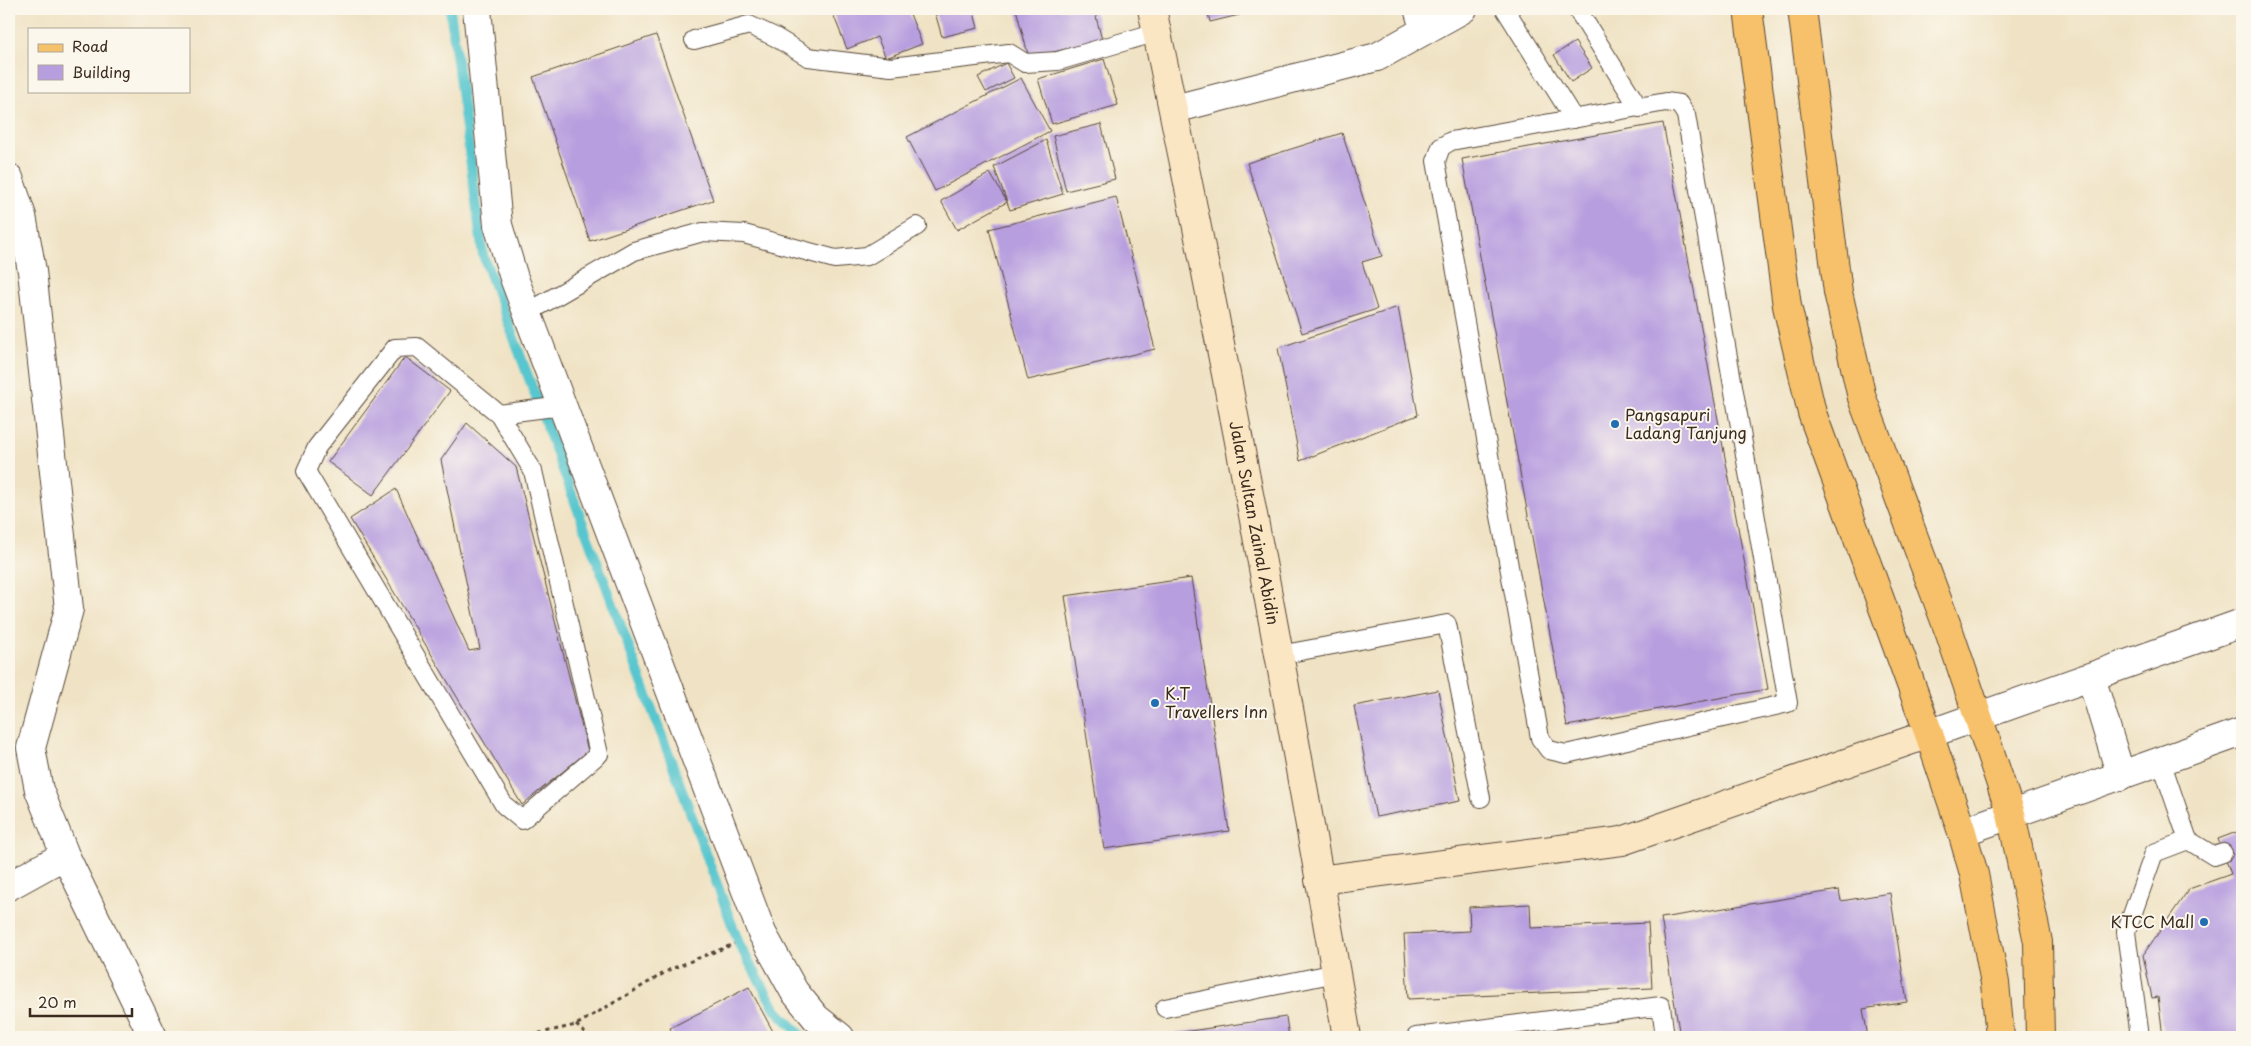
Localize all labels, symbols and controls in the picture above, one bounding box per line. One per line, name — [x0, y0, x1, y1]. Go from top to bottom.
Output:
legend — [28, 28, 190, 92]
text: Road — [72, 34, 108, 57]
text: Building — [72, 60, 131, 83]
place label: Pangsapuri Ladang Tanjung — [1625, 402, 1747, 444]
marker: Pangsapuri Ladang Tanjung — [1609, 418, 1621, 430]
street label: Jalan Sultan Zainal Abidin — [1224, 419, 1286, 627]
place label: K.T Travellers Inn — [1165, 681, 1268, 723]
marker: K.T Travellers Inn — [1149, 697, 1161, 709]
place label: KTCC Mall — [2110, 909, 2194, 933]
marker: KTCC Mall — [2198, 916, 2210, 928]
scale bar — [30, 986, 132, 1018]
text: 20 m — [38, 990, 77, 1013]

